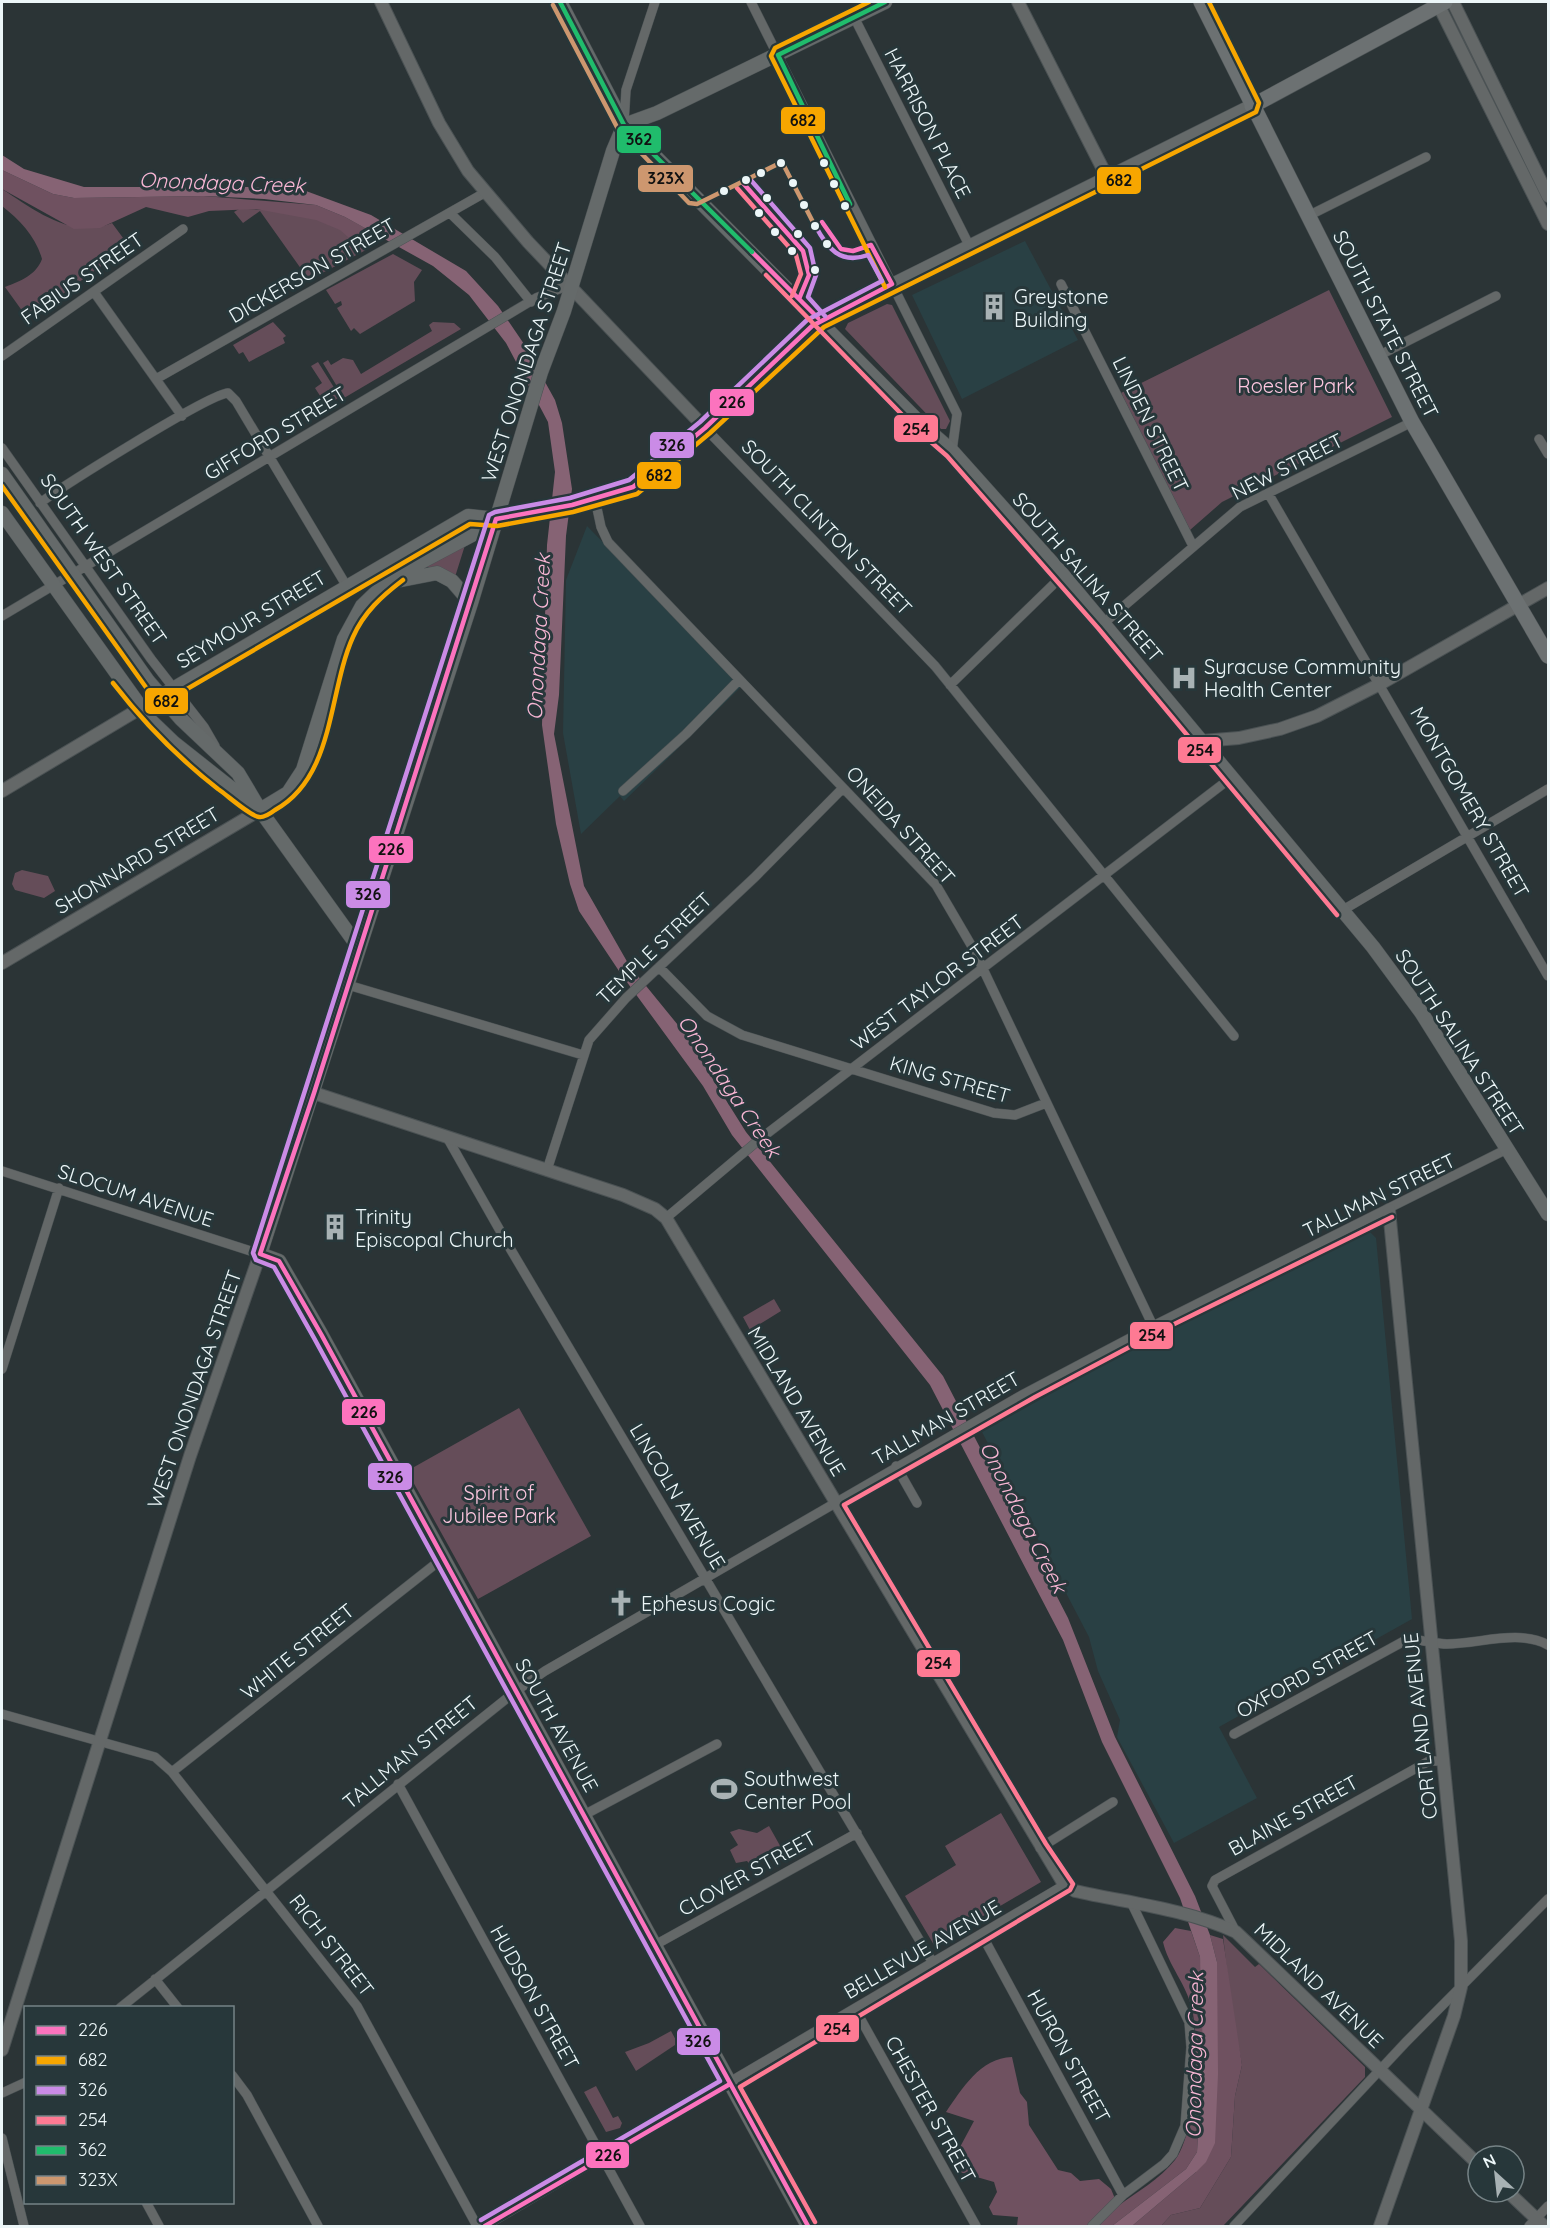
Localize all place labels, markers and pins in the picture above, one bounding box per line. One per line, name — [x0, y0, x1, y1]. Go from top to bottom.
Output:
unlabelled marker — [775, 157, 787, 169]
unlabelled marker — [818, 157, 830, 169]
unlabelled marker — [755, 167, 767, 179]
unlabelled marker — [740, 174, 752, 186]
unlabelled marker — [787, 177, 799, 189]
unlabelled marker — [828, 178, 840, 190]
unlabelled marker — [718, 185, 730, 197]
unlabelled marker — [761, 192, 773, 204]
unlabelled marker — [798, 199, 810, 211]
unlabelled marker — [839, 200, 851, 212]
unlabelled marker — [753, 207, 765, 219]
unlabelled marker — [809, 220, 821, 232]
unlabelled marker — [769, 226, 781, 238]
unlabelled marker — [792, 228, 804, 240]
unlabelled marker — [821, 238, 833, 250]
unlabelled marker — [786, 245, 798, 257]
unlabelled marker — [809, 264, 821, 276]
place label: Greystone Building — [1014, 284, 1109, 332]
building icon: Greystone Building — [979, 292, 1009, 322]
place label: Syracuse Community Health Center — [1204, 654, 1401, 702]
hospital icon: Syracuse Community Health Center — [1169, 663, 1199, 693]
place label: Trinity Episcopal Church — [355, 1204, 514, 1252]
building icon: Trinity Episcopal Church — [320, 1212, 350, 1242]
church icon: Ephesus Cogic — [606, 1588, 636, 1618]
place label: Ephesus Cogic — [641, 1591, 775, 1616]
place label: Southwest Center Pool — [744, 1766, 852, 1814]
sports icon: Southwest Center Pool — [709, 1774, 739, 1804]

